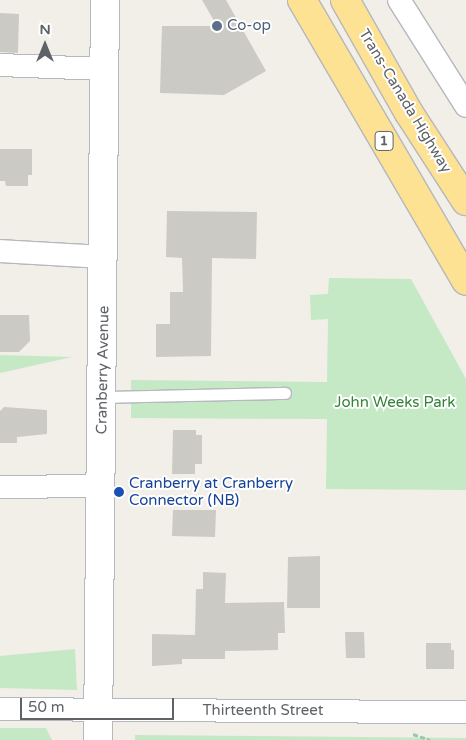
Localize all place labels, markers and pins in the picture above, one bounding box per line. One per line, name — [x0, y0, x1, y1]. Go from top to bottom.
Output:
place label: Co-op — [227, 17, 271, 35]
marker: Co-op — [211, 20, 223, 32]
place label: Cranberry at Cranberry Connector (NB) — [129, 474, 293, 509]
marker: Cranberry at Cranberry Connector (NB) — [113, 486, 125, 498]

